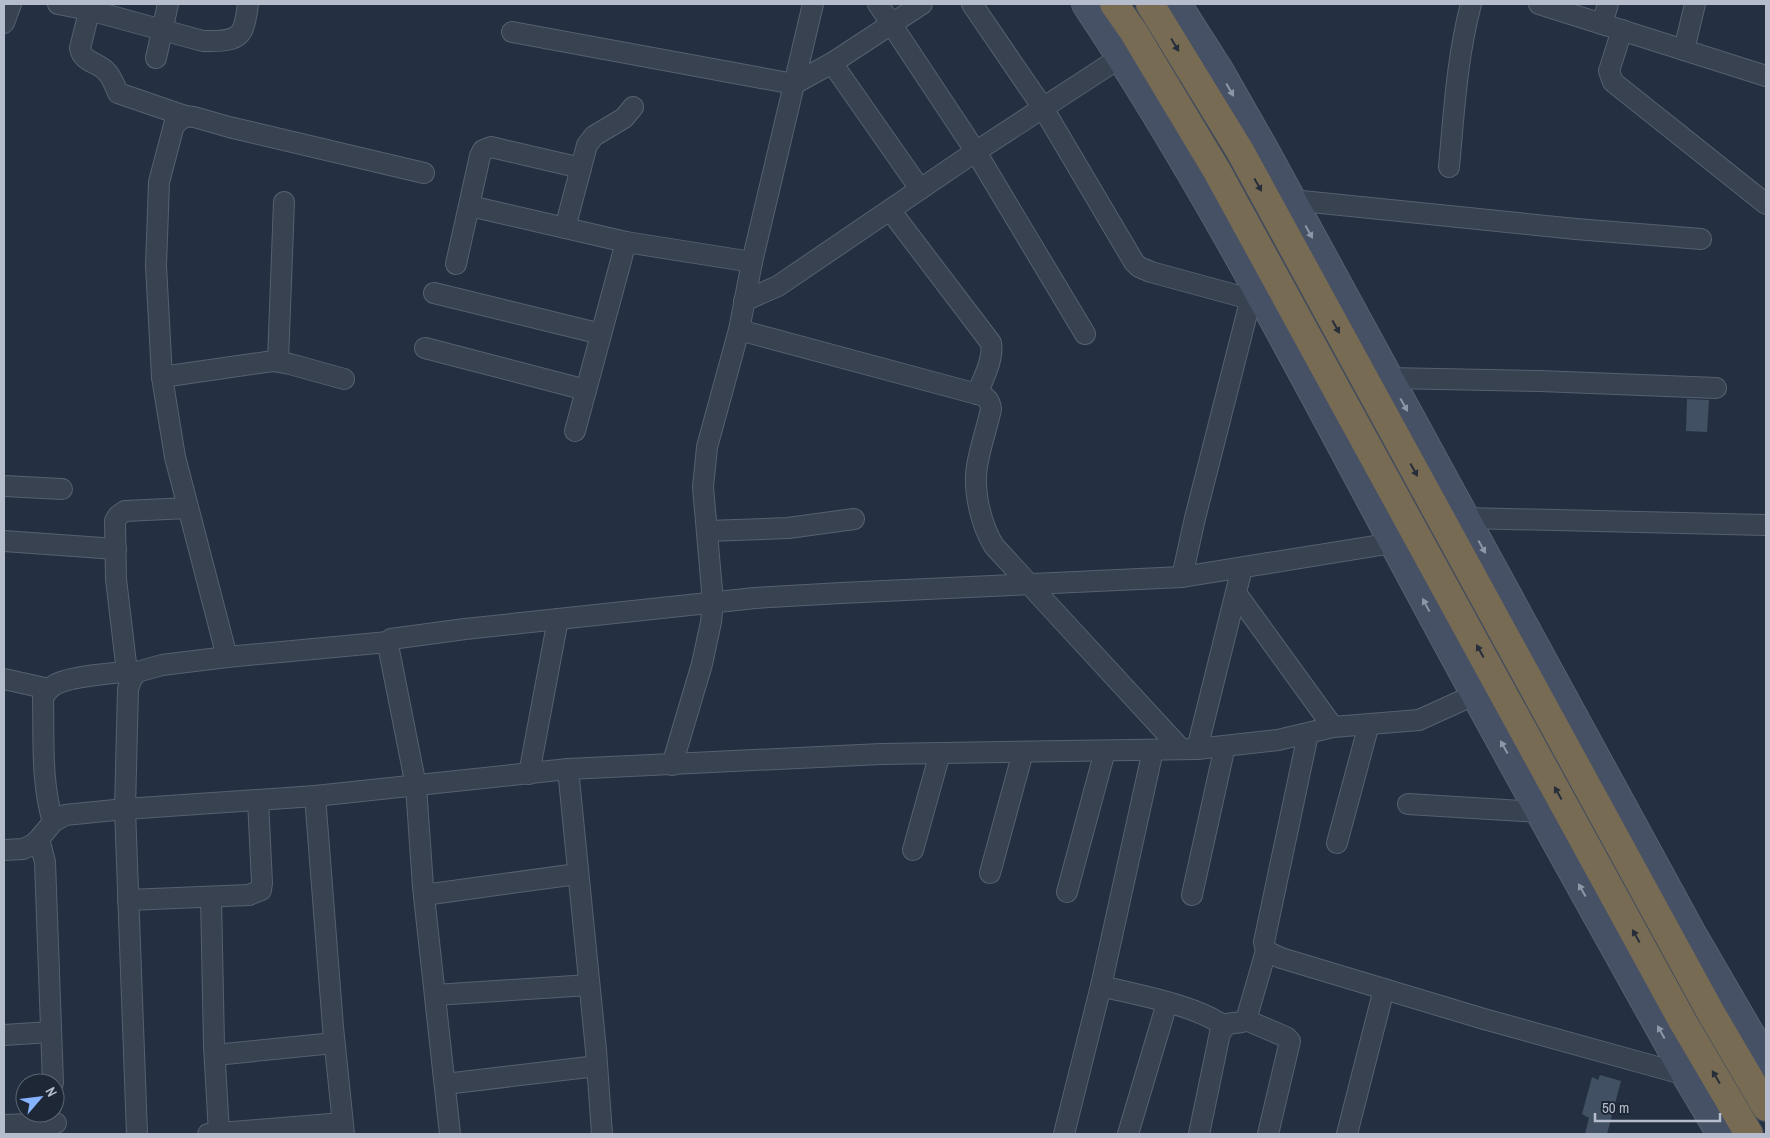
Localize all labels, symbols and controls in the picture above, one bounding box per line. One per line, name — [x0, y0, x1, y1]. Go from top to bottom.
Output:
one-way arrow — [1171, 39, 1180, 52]
one-way arrow — [1226, 82, 1234, 97]
one-way arrow — [1254, 178, 1263, 192]
one-way arrow — [1305, 224, 1313, 239]
one-way arrow — [1332, 321, 1341, 334]
one-way arrow — [1400, 398, 1408, 412]
one-way arrow — [1410, 463, 1419, 477]
one-way arrow — [1478, 540, 1486, 555]
one-way arrow — [1422, 597, 1430, 612]
one-way arrow — [1475, 644, 1484, 657]
one-way arrow — [1499, 741, 1508, 754]
one-way arrow — [1553, 787, 1562, 800]
one-way arrow — [1578, 883, 1587, 896]
one-way arrow — [1632, 928, 1640, 943]
one-way arrow — [1657, 1025, 1666, 1038]
one-way arrow — [1711, 1071, 1720, 1084]
north arrow — [15, 1073, 65, 1123]
text: N — [42, 1084, 61, 1100]
scale bar — [1595, 1090, 1720, 1122]
text: 50 m — [1602, 1097, 1629, 1118]

